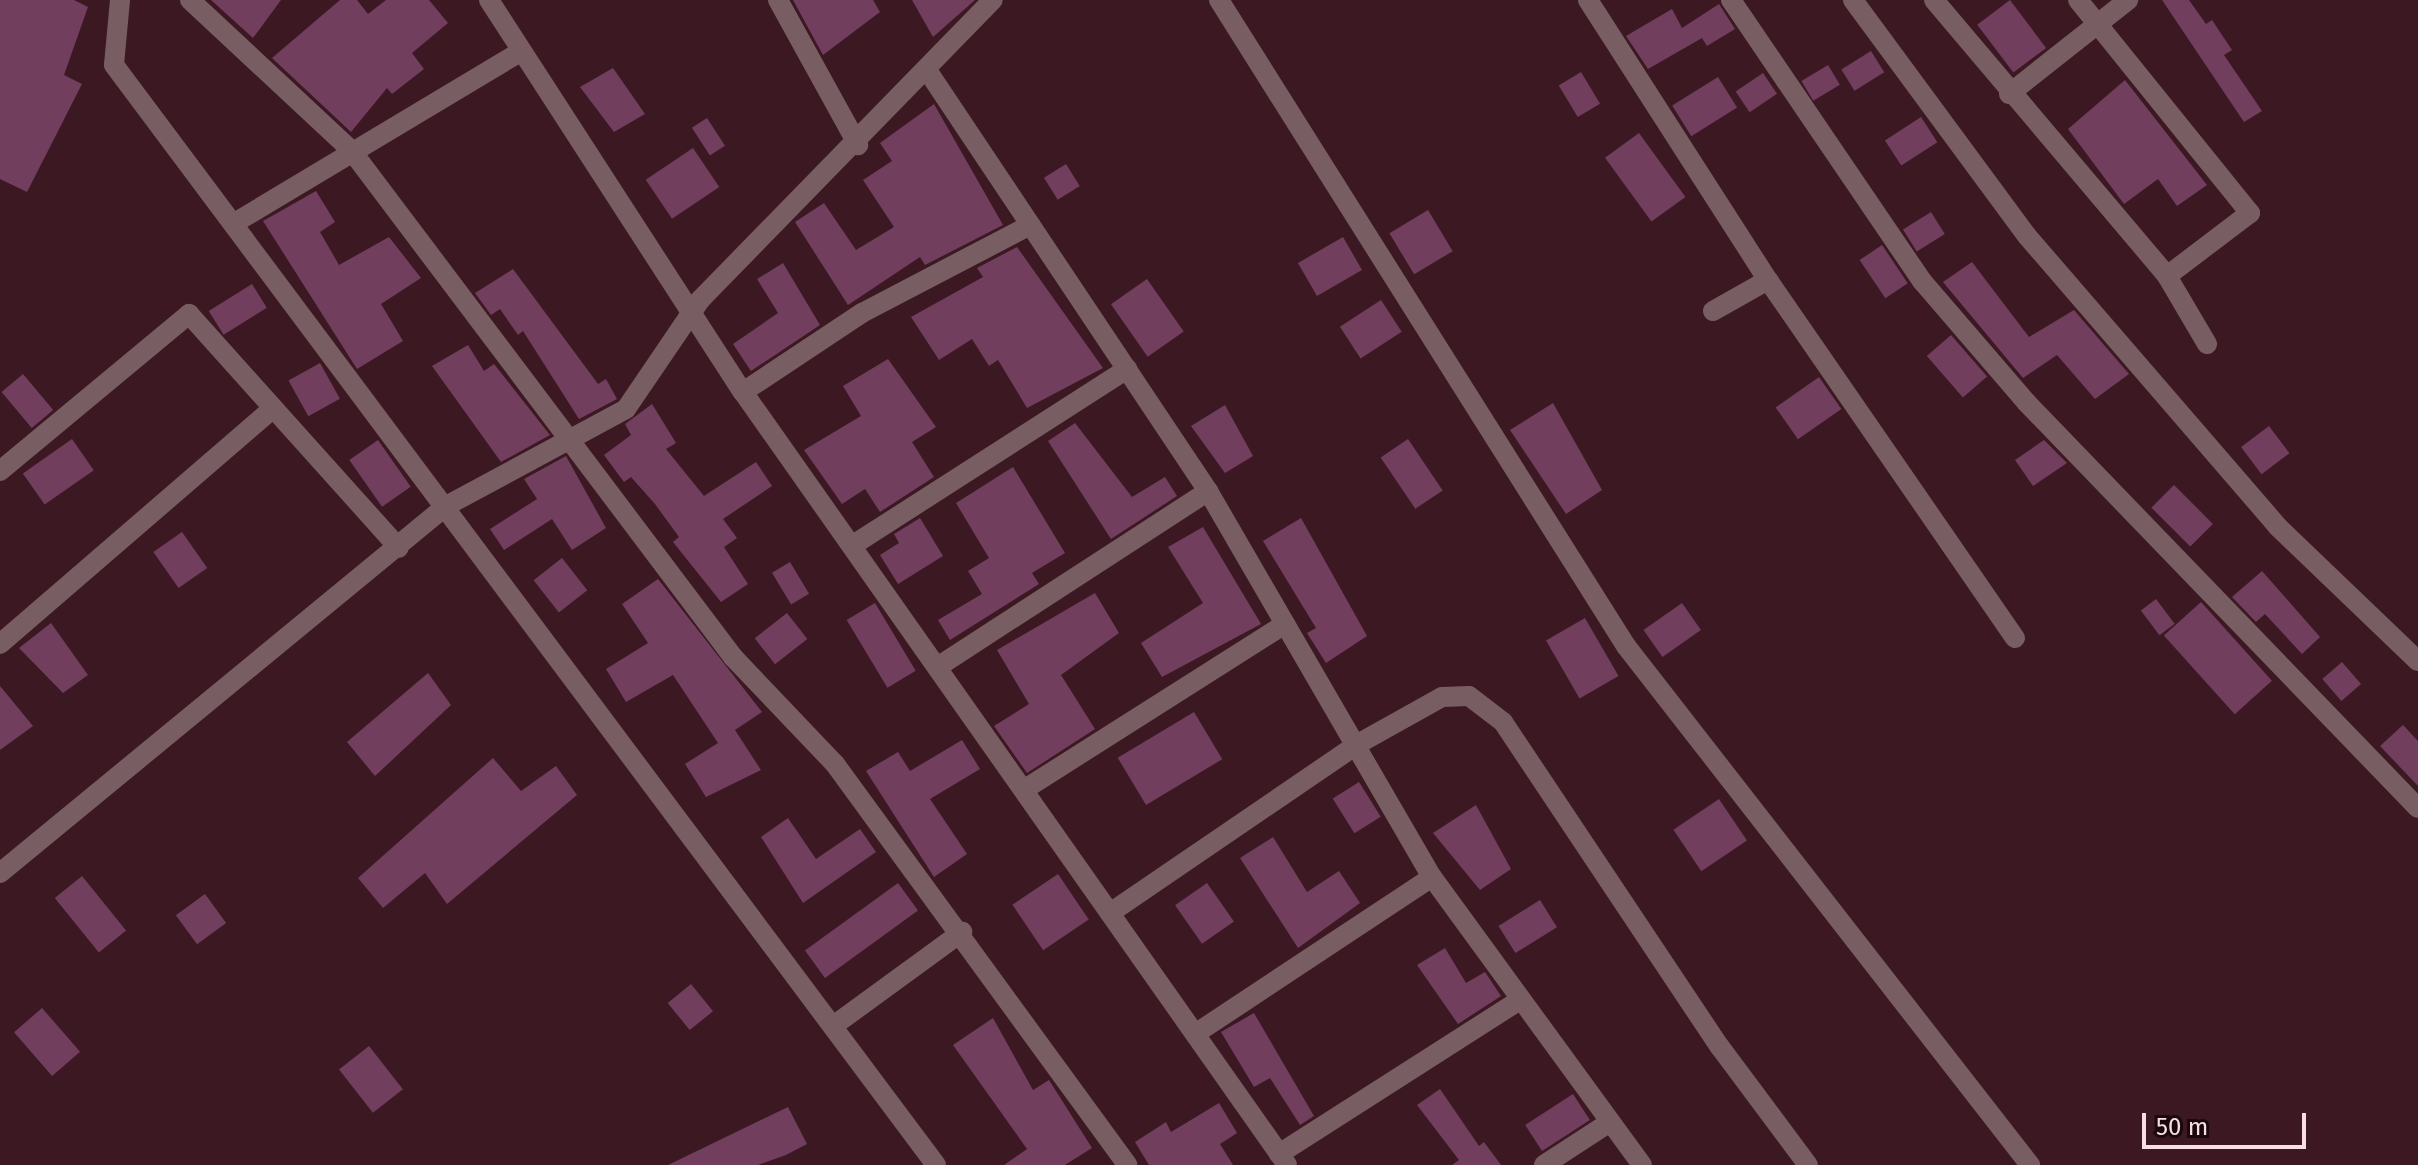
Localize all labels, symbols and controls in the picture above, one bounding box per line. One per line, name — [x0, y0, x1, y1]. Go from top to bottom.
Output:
scale bar — [2146, 1097, 2310, 1147]
text: 50 m — [2156, 1113, 2208, 1141]

